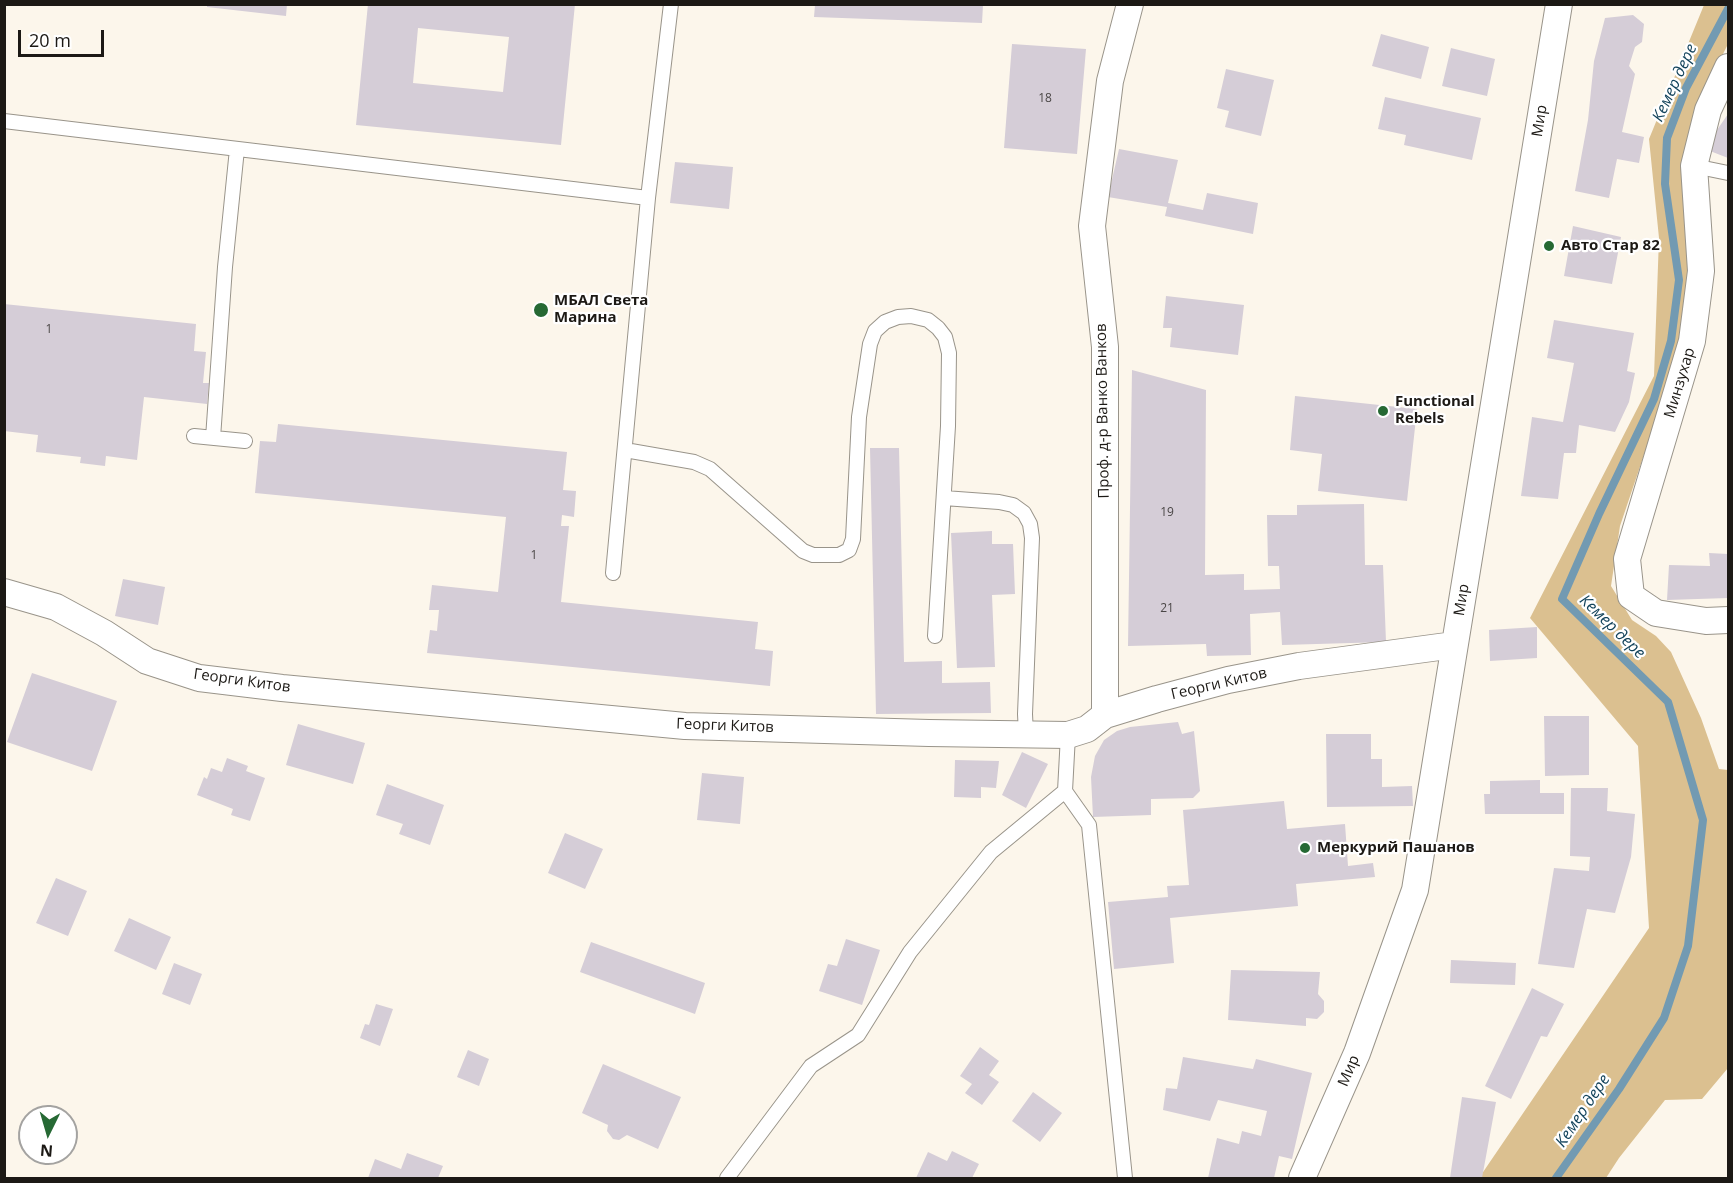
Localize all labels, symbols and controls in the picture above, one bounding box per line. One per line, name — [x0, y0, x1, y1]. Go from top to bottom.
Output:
scale bar — [21, 18, 106, 56]
text: 20 m — [29, 28, 71, 52]
water label: Кемер дере — [1649, 41, 1701, 125]
house number: 18 — [1038, 92, 1052, 106]
street label: Мир — [1529, 104, 1551, 138]
place label: Авто Стар 82 — [1561, 237, 1660, 255]
marker: Авто Стар 82 — [1542, 239, 1556, 253]
place label: МБАЛ Света Марина — [554, 292, 648, 327]
marker: МБАЛ Света Марина — [532, 301, 550, 319]
house number: 1 — [46, 323, 52, 337]
street label: Проф. д-р Ванко Ванков — [1092, 323, 1114, 499]
street label: Минзухар — [1661, 346, 1699, 420]
place label: Functional Rebels — [1395, 393, 1475, 428]
marker: Functional Rebels — [1376, 404, 1390, 418]
house number: 19 — [1160, 506, 1174, 520]
house number: 1 — [531, 549, 537, 563]
street label: Мир — [1451, 583, 1473, 617]
water label: Кемер дере — [1575, 591, 1649, 663]
house number: 21 — [1160, 602, 1174, 616]
street label: Георги Китов — [1169, 664, 1269, 704]
street label: Георги Китов — [192, 665, 292, 697]
street label: Георги Китов — [676, 715, 774, 737]
place label: Меркурий Пашанов — [1317, 839, 1475, 857]
marker: Меркурий Пашанов — [1298, 841, 1312, 855]
street label: Мир — [1334, 1053, 1364, 1089]
water label: Кемер дере — [1552, 1071, 1614, 1151]
north arrow — [18, 1105, 78, 1165]
text: N — [39, 1139, 54, 1162]

